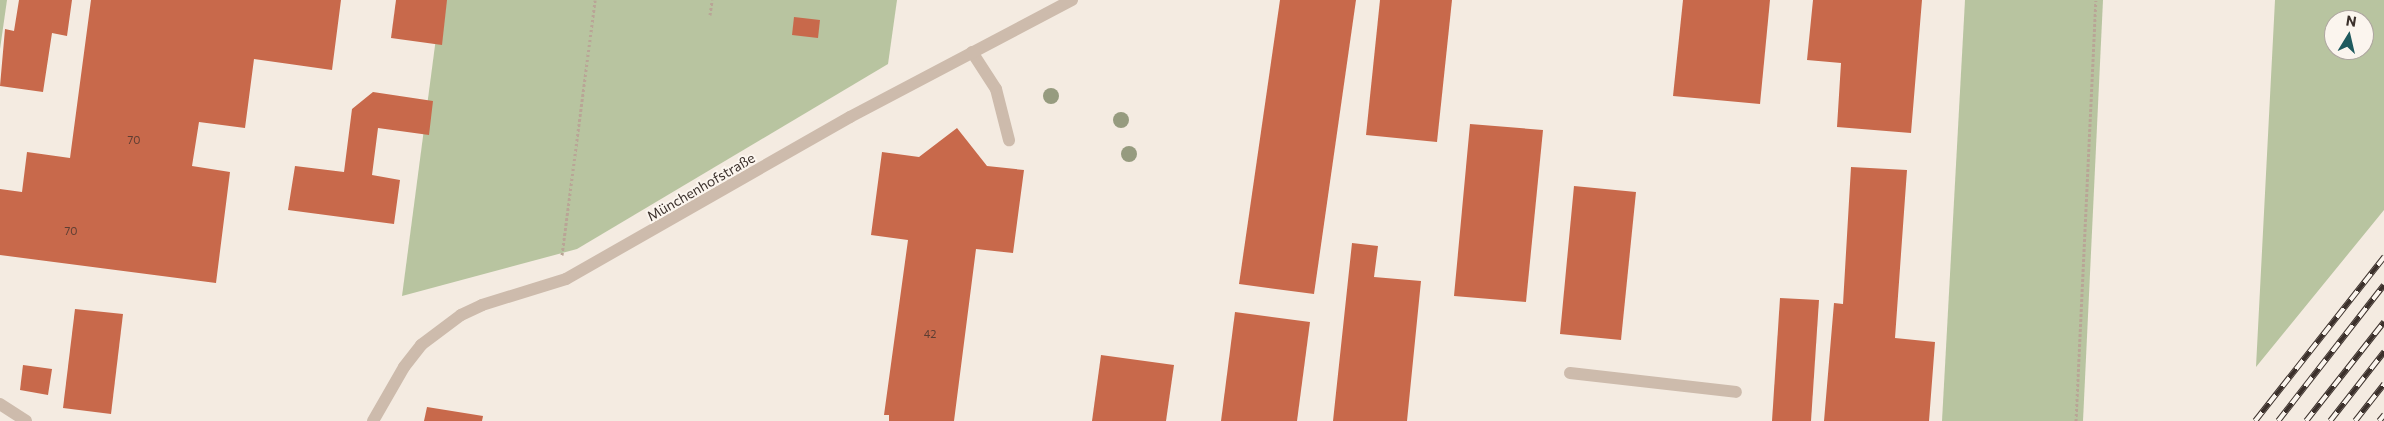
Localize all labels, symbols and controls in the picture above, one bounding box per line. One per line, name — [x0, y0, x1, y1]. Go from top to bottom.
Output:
north arrow — [2324, 10, 2374, 60]
text: N — [2345, 11, 2358, 30]
house number: 70 — [128, 133, 140, 147]
street label: Münchenhofstraße — [644, 149, 758, 225]
house number: 70 — [65, 224, 77, 238]
house number: 42 — [924, 327, 936, 341]

